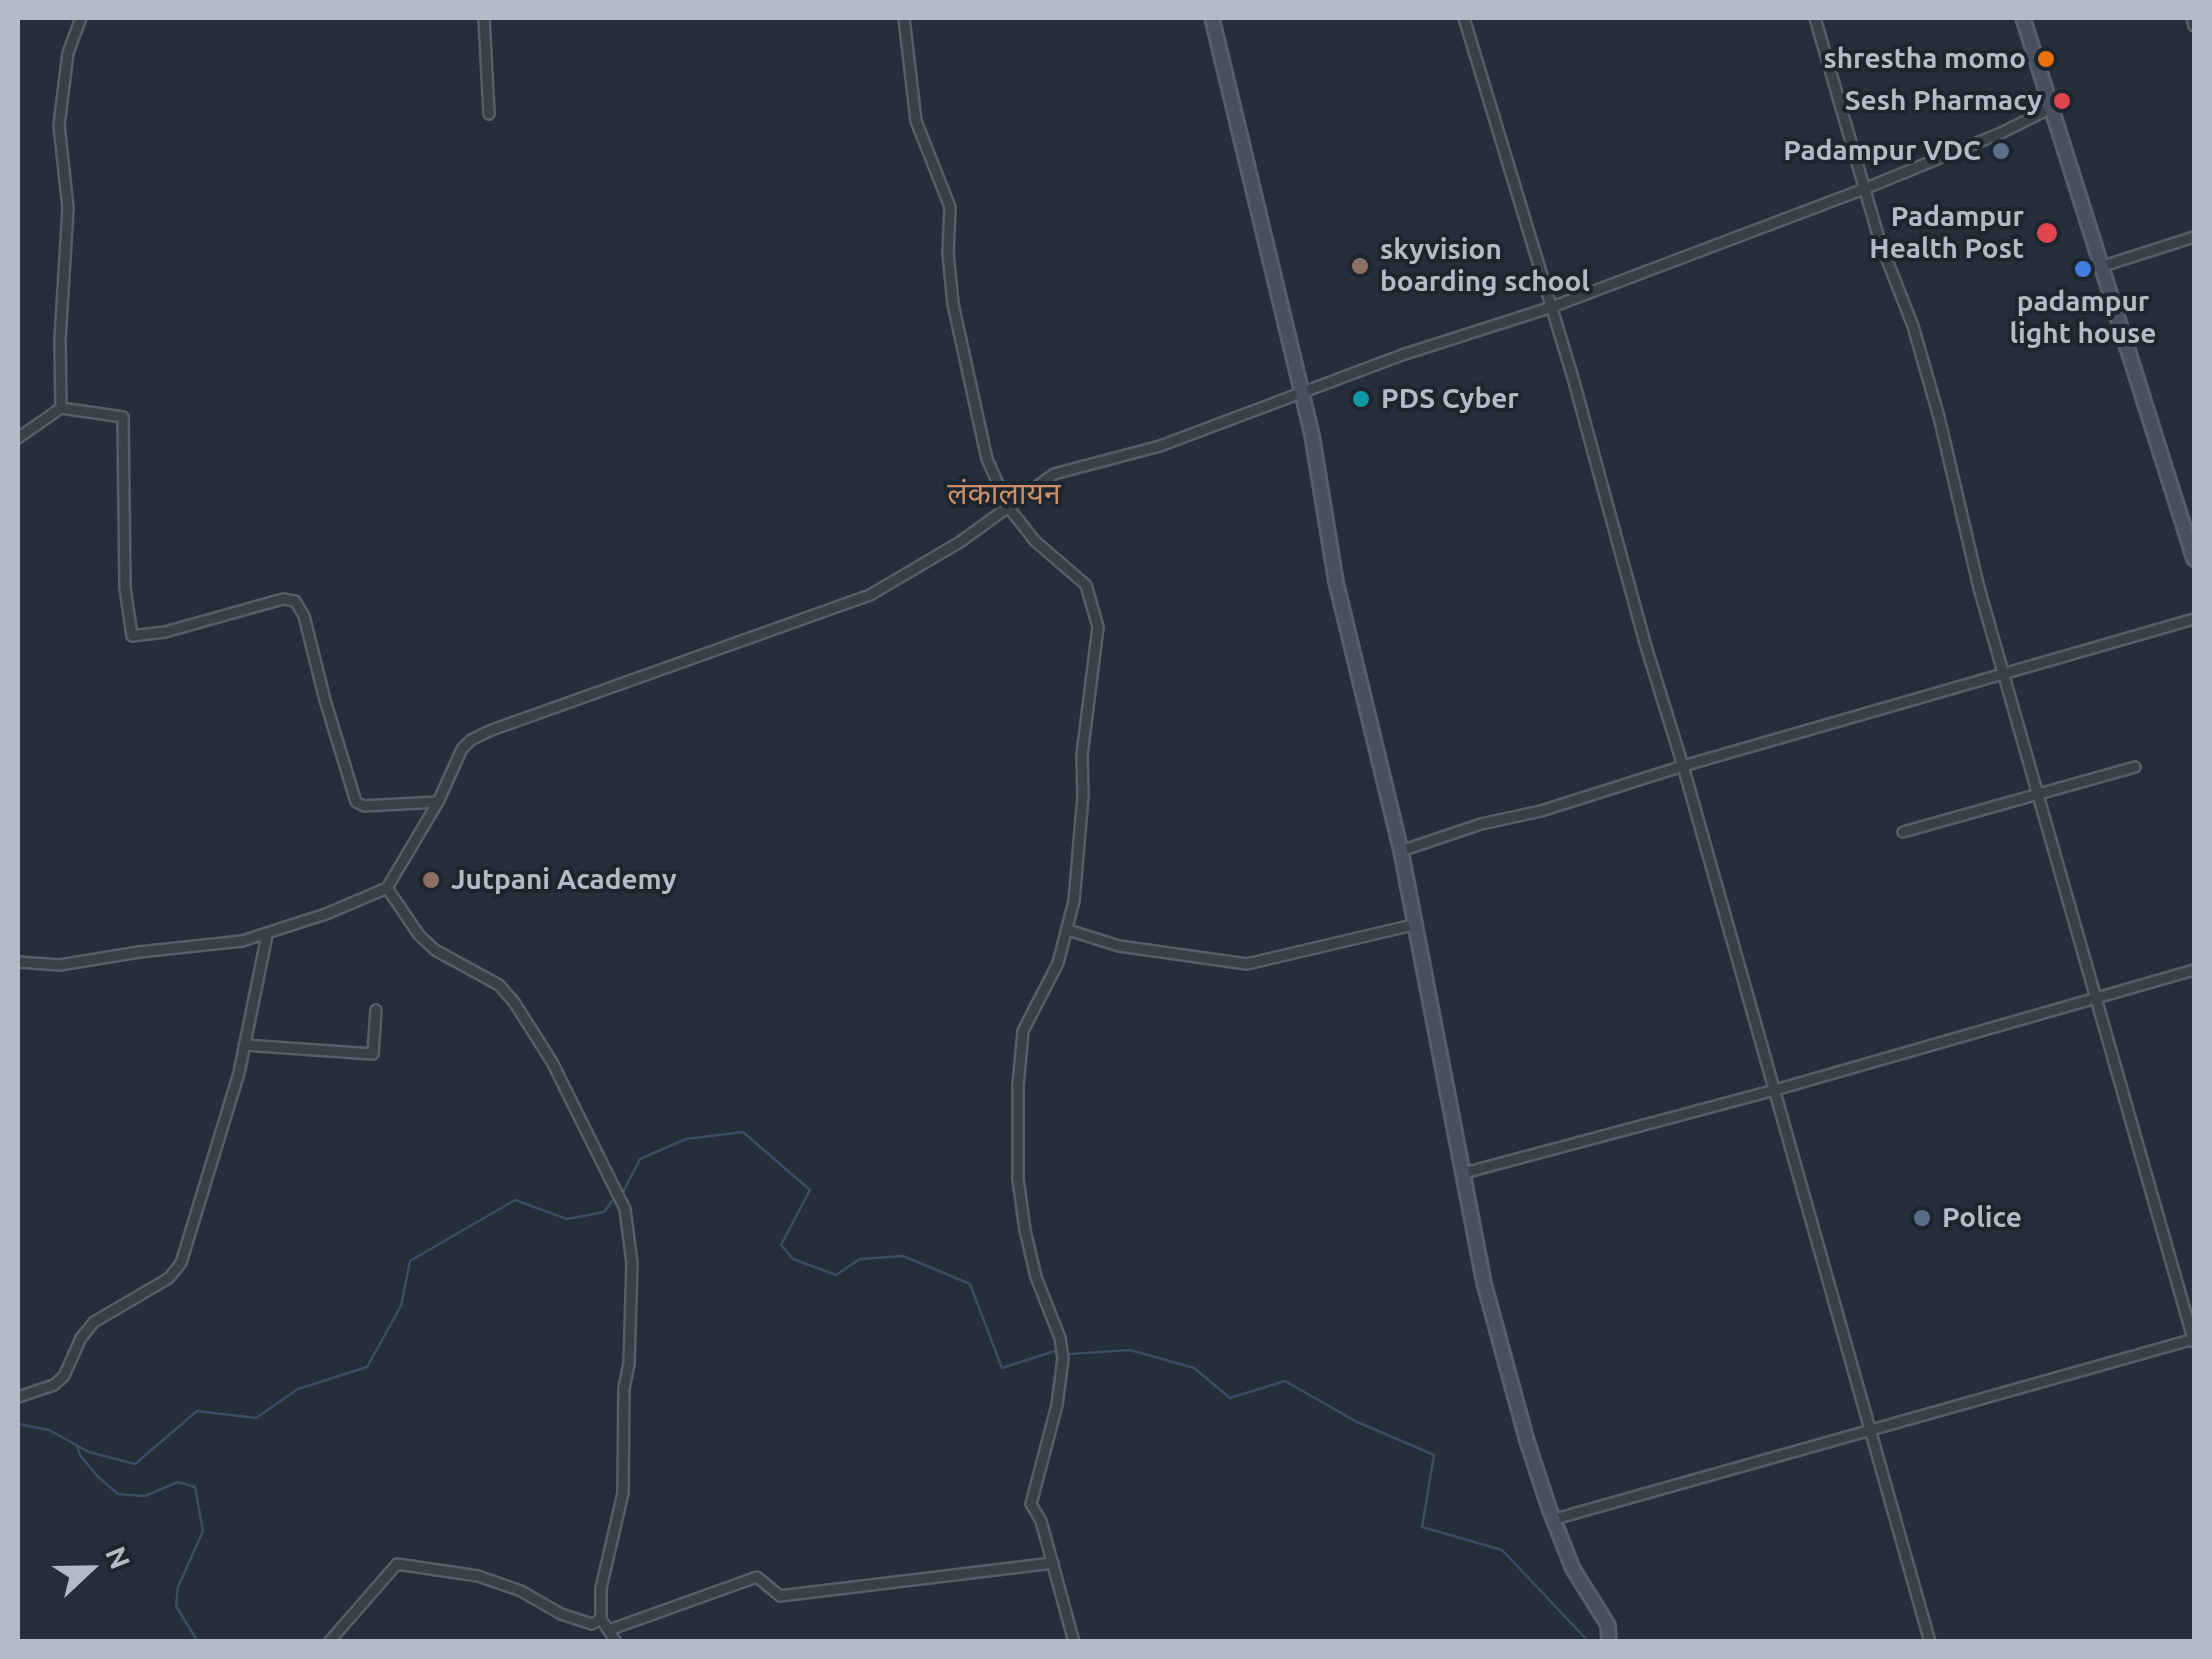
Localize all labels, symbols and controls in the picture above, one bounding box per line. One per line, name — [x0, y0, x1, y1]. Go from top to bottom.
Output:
place label: shrestha momo — [1823, 42, 2026, 76]
marker: shrestha momo — [2035, 48, 2057, 70]
place label: Sesh Pharmacy — [1845, 84, 2042, 118]
marker: Sesh Pharmacy — [2051, 90, 2073, 112]
place label: Padampur VDC — [1783, 134, 1981, 168]
marker: Padampur VDC — [1990, 140, 2012, 162]
place label: Padampur Health Post — [1869, 200, 2024, 266]
marker: Padampur Health Post — [2034, 220, 2060, 246]
place label: skyvision boarding school — [1380, 233, 1590, 299]
marker: skyvision boarding school — [1349, 255, 1371, 277]
marker: padampur light house — [2072, 258, 2094, 280]
place label: padampur light house — [2010, 285, 2156, 351]
place label: PDS Cyber — [1381, 382, 1519, 416]
marker: PDS Cyber — [1350, 388, 1372, 410]
district label: लंकालायन — [947, 476, 1061, 512]
place label: Jutpani Academy — [451, 863, 677, 897]
marker: Jutpani Academy — [420, 869, 442, 891]
place label: Police — [1942, 1201, 2022, 1235]
marker: Police — [1911, 1207, 1933, 1229]
north arrow — [40, 1519, 140, 1619]
text: N — [100, 1542, 137, 1573]

